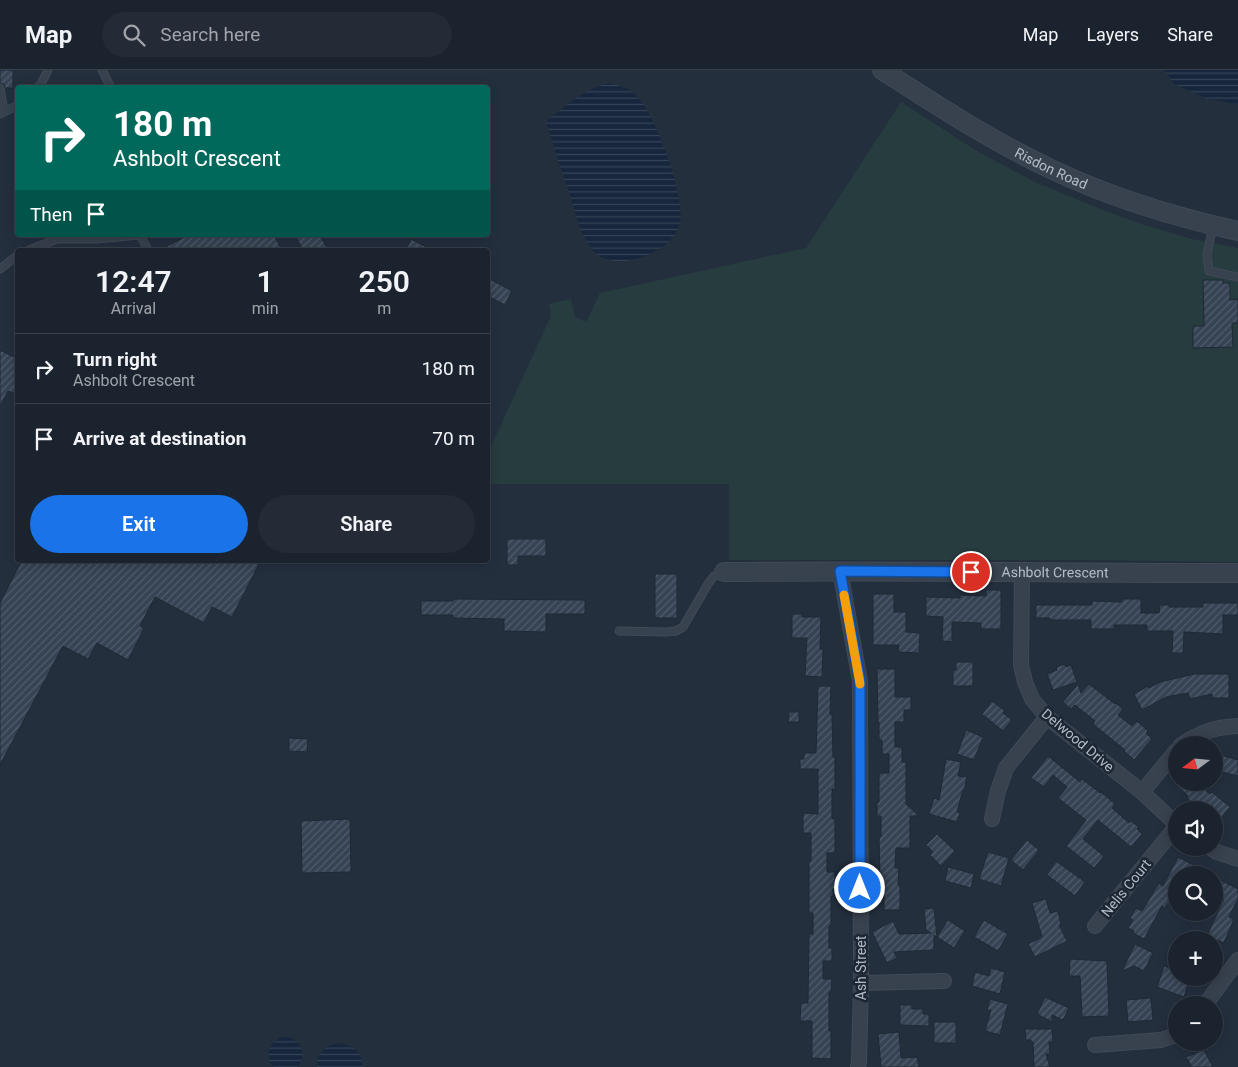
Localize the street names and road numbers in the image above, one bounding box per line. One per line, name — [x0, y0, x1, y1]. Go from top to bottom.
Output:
street label: Risdon Road — [1012, 144, 1090, 192]
street label: Ashbolt Crescent — [1001, 564, 1109, 581]
street label: Delwood Drive — [1039, 705, 1117, 775]
street label: Nelis Court — [1098, 856, 1154, 920]
street label: Ash Street — [853, 935, 869, 1000]

